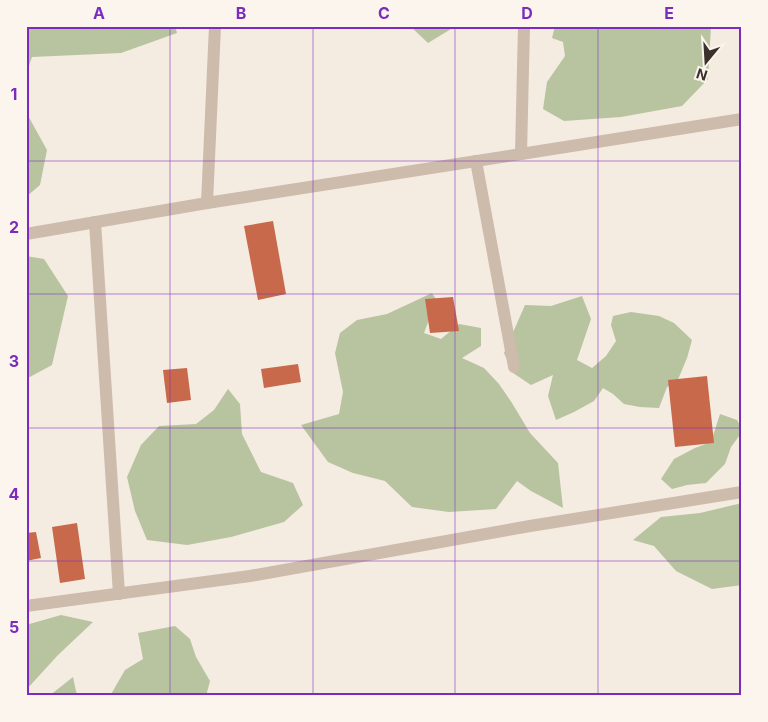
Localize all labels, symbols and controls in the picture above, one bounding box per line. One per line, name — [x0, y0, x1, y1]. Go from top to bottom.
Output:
text: A — [93, 3, 105, 23]
text: B — [236, 3, 246, 23]
text: C — [378, 3, 390, 23]
text: D — [521, 3, 533, 23]
text: E — [664, 3, 674, 23]
north arrow — [680, 38, 730, 88]
text: N — [694, 65, 710, 85]
text: 1 — [11, 84, 17, 104]
text: 2 — [9, 217, 19, 237]
text: 3 — [9, 351, 19, 371]
text: 4 — [9, 484, 20, 504]
text: 5 — [9, 617, 19, 637]

